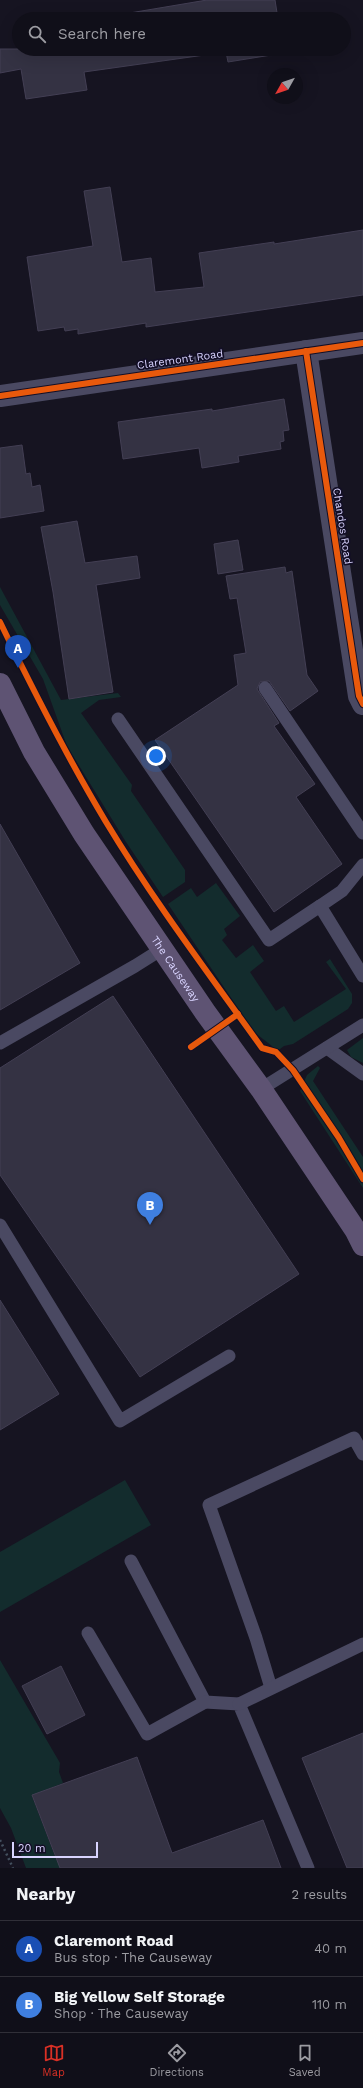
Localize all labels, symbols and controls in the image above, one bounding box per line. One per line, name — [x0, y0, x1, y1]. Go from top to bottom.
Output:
search box — [12, 12, 351, 56]
icon: search — [26, 23, 48, 45]
text: Search here — [58, 25, 146, 43]
north arrow — [267, 68, 303, 104]
street label: Claremont Road — [136, 347, 224, 372]
street label: Chandos Road — [330, 487, 355, 565]
pin: A — [5, 635, 31, 668]
your location — [146, 746, 166, 766]
street label: The Causeway — [148, 934, 202, 1005]
pin: B — [137, 1192, 163, 1225]
scale bar — [12, 1840, 98, 1859]
text: 20 m — [18, 1842, 46, 1855]
text: Nearby — [16, 1884, 75, 1904]
text: 2 results — [292, 1887, 347, 1902]
text: Claremont Road — [54, 1932, 173, 1950]
text: A — [25, 1941, 33, 1956]
text: 40 m — [314, 1941, 347, 1956]
text: Bus stop · The Causeway — [54, 1950, 212, 1965]
text: Big Yellow Self Storage — [54, 1988, 225, 2006]
text: B — [25, 1997, 33, 2012]
text: 110 m — [312, 1997, 347, 2012]
text: Shop · The Causeway — [54, 2006, 188, 2021]
tab: Map — [42, 2042, 65, 2079]
tab: Directions — [150, 2042, 204, 2079]
tab: Saved — [289, 2042, 321, 2079]

